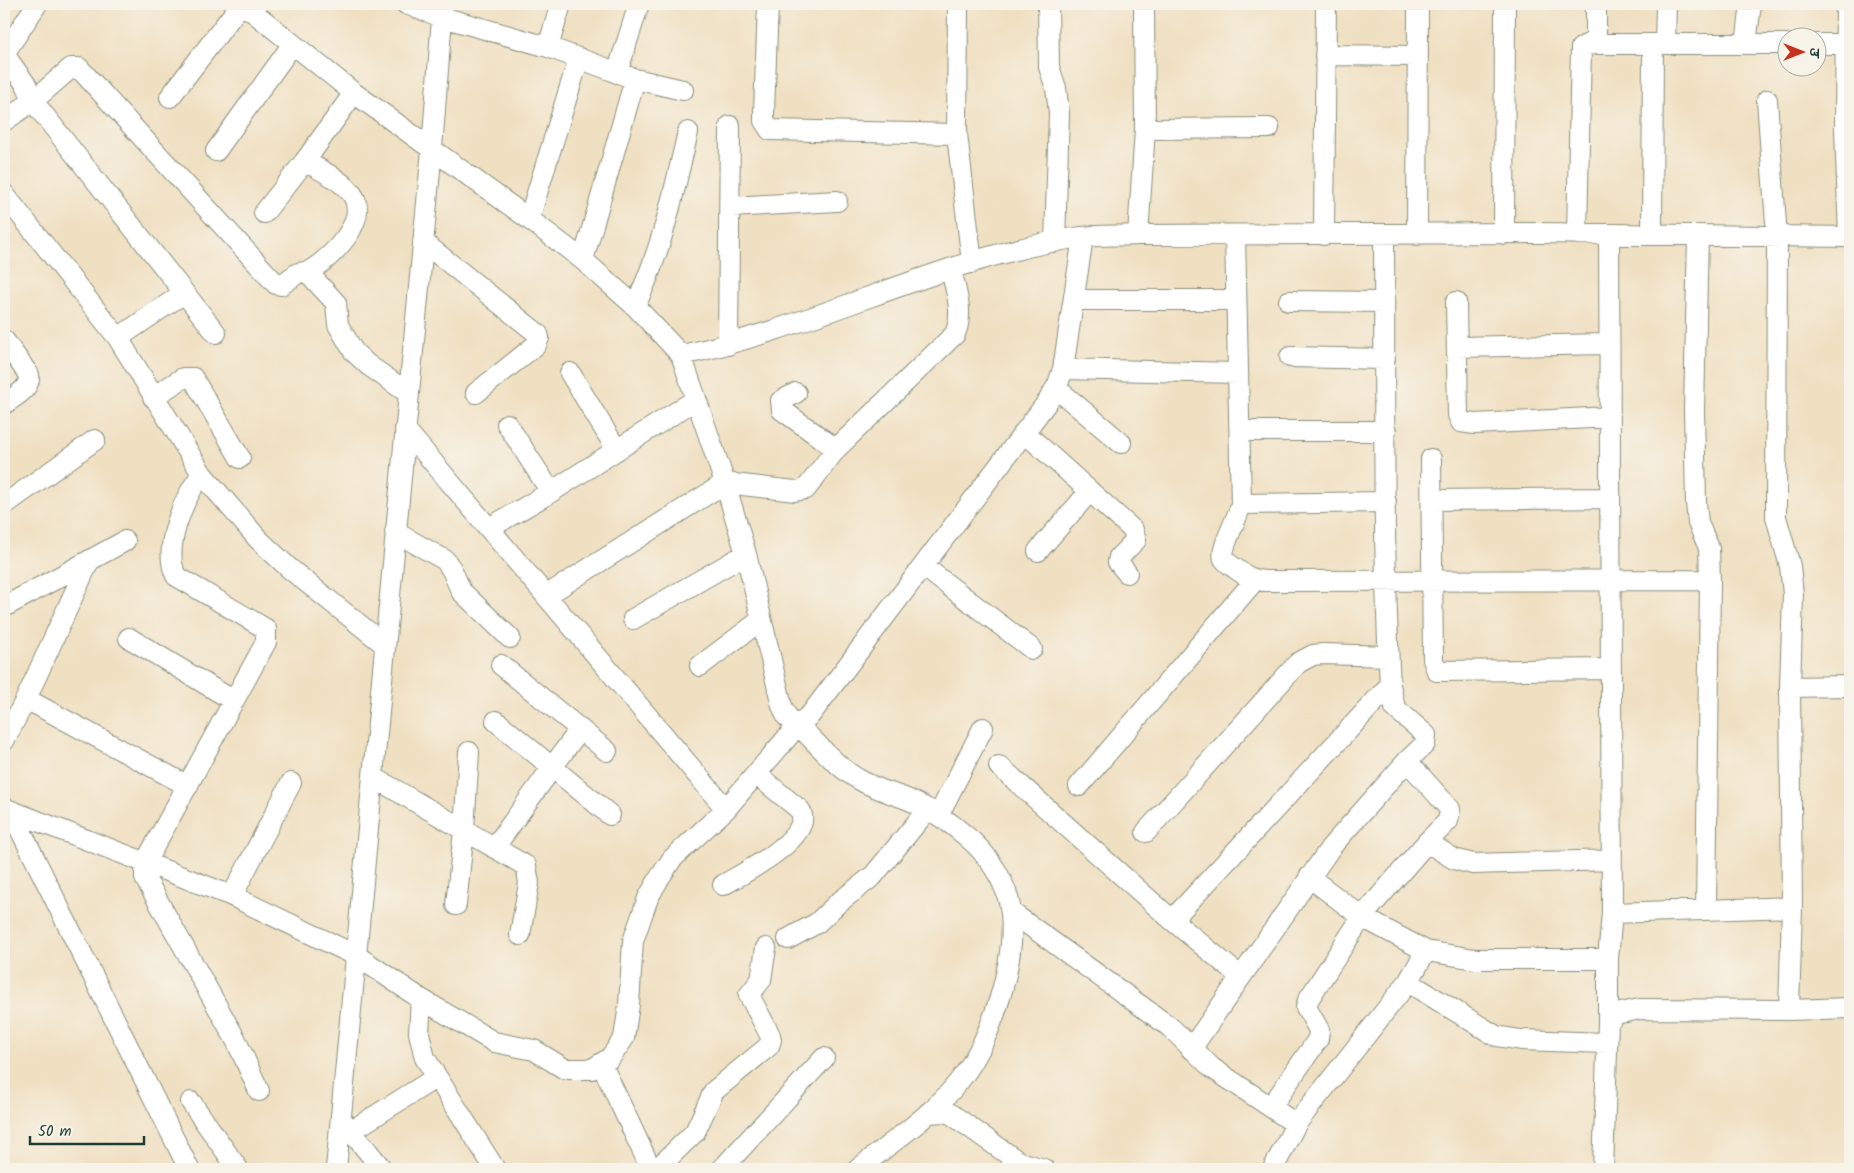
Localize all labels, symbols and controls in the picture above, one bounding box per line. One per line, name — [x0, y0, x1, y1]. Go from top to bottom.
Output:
north arrow — [1776, 28, 1826, 78]
text: उ — [1803, 48, 1825, 60]
scale bar — [30, 1113, 144, 1145]
text: 50 m — [38, 1120, 72, 1144]

